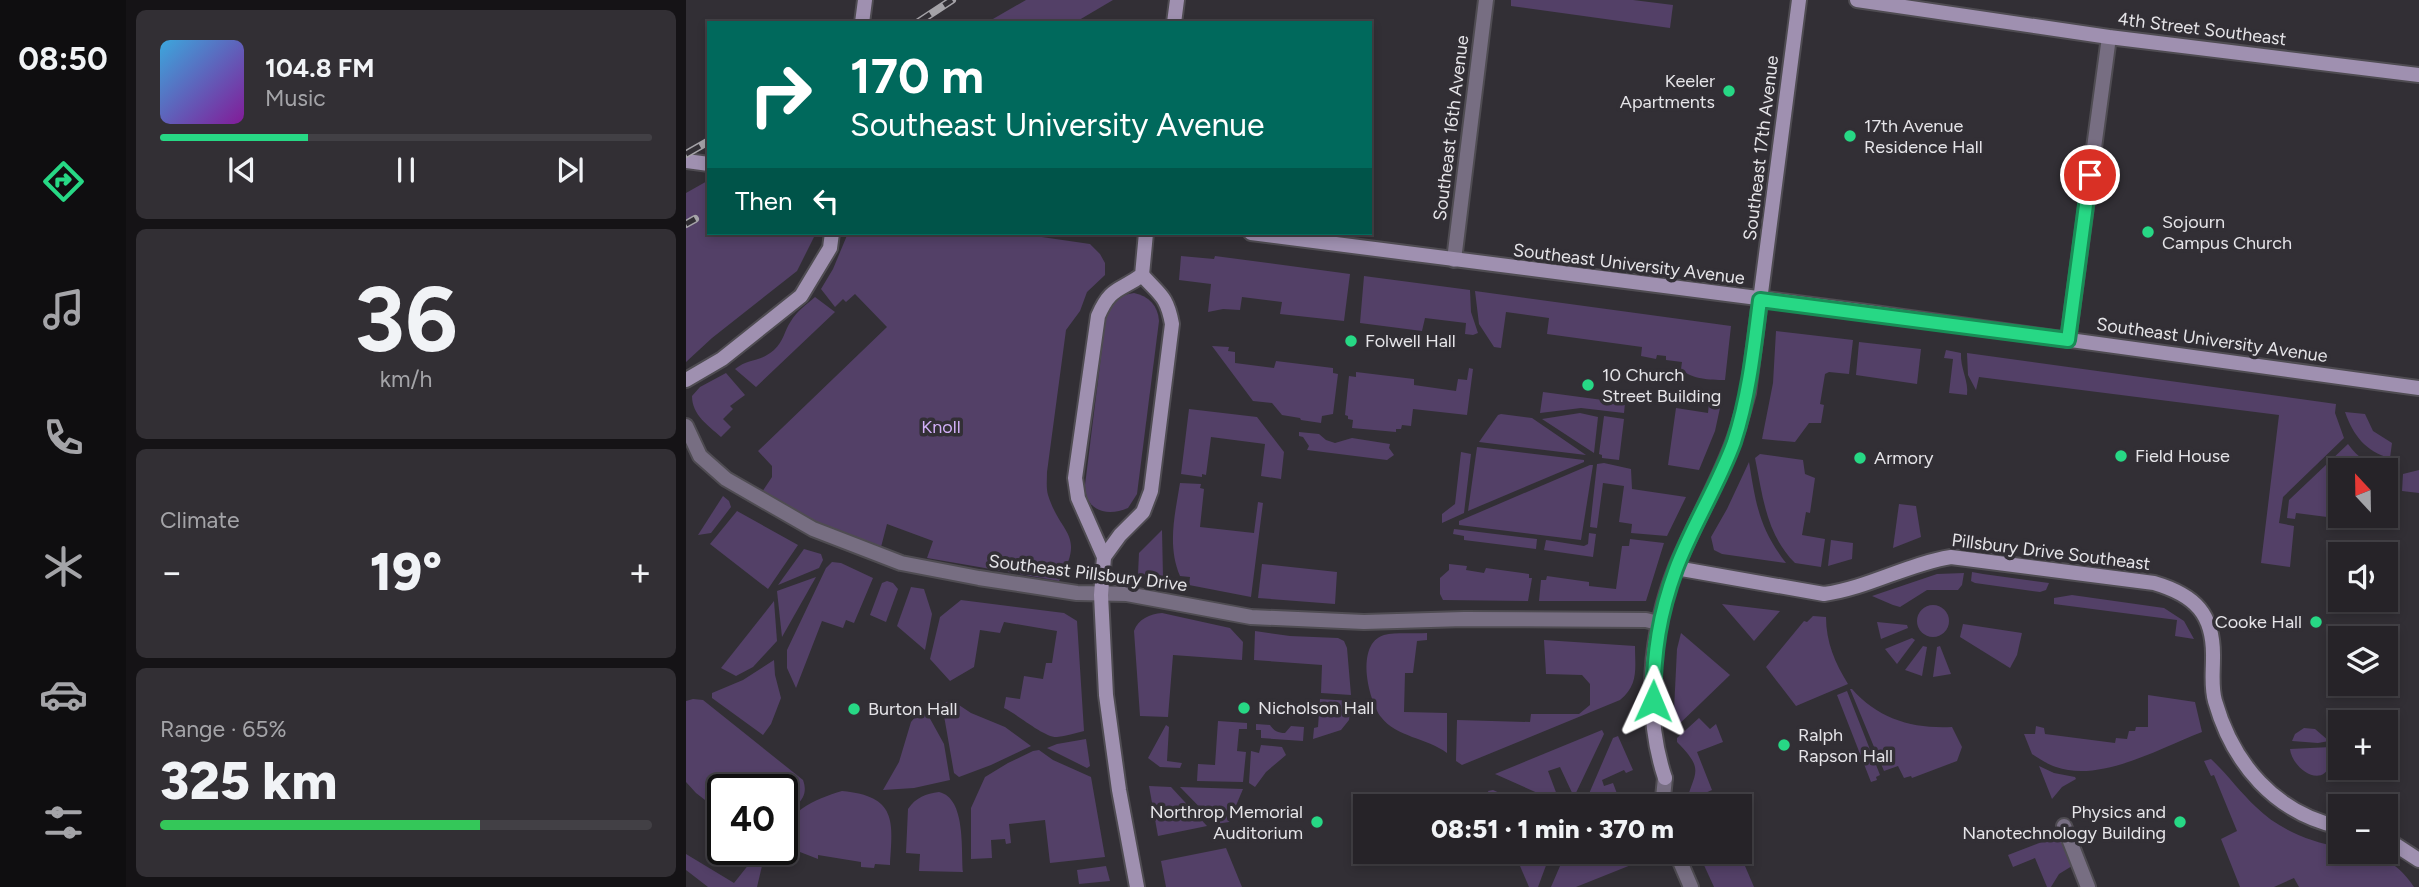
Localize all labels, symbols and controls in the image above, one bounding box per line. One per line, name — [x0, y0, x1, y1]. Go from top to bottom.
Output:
street label: 4th Street Southeast — [2116, 8, 2288, 50]
street label: Southeast 16th Avenue — [1429, 34, 1473, 222]
text: 08:50 — [18, 40, 108, 78]
text: 170 m — [850, 46, 984, 105]
icon: right — [735, 49, 826, 140]
text: 104.8 FM — [265, 52, 375, 84]
street label: Southeast 17th Avenue — [1739, 54, 1783, 242]
place label: Keeler Apartments — [1620, 70, 1715, 113]
marker: Keeler Apartments — [1721, 83, 1737, 99]
text: Music — [265, 84, 326, 112]
text: Southeast University Avenue — [850, 106, 1265, 144]
place label: 17th Avenue Residence Hall — [1864, 115, 1983, 158]
marker: 17th Avenue Residence Hall — [1842, 128, 1858, 144]
pin — [2060, 145, 2120, 205]
icon: previous — [223, 151, 261, 189]
icon: pause — [387, 151, 425, 189]
icon: next — [551, 151, 589, 189]
icon: arrive — [2071, 156, 2109, 194]
icon: directions — [39, 157, 88, 206]
icon: left — [807, 182, 845, 220]
text: Then — [735, 185, 793, 217]
place label: Sojourn Campus Church — [2162, 211, 2292, 254]
marker: Sojourn Campus Church — [2140, 224, 2156, 240]
street label: Southeast University Avenue — [1512, 239, 1746, 289]
text: 36 — [354, 265, 458, 374]
icon: music — [39, 285, 88, 334]
street label: Southeast University Avenue — [2095, 313, 2329, 367]
place label: Folwell Hall — [1365, 330, 1456, 352]
marker: Folwell Hall — [1343, 333, 1359, 349]
place label: 10 Church Street Building — [1602, 364, 1721, 407]
text: km/h — [380, 365, 432, 393]
marker: 10 Church Street Building — [1580, 377, 1596, 393]
icon: phone — [39, 413, 88, 462]
park label: Knoll — [921, 416, 961, 438]
place label: Field House — [2135, 445, 2230, 467]
place label: Armory — [1874, 447, 1934, 469]
marker: Field House — [2113, 448, 2129, 464]
marker: Armory — [1852, 450, 1868, 466]
north arrow — [2328, 458, 2398, 528]
map controls — [2328, 458, 2398, 864]
text: Climate — [160, 506, 239, 534]
street label: Pillsbury Drive Southeast — [1950, 529, 2152, 575]
text: 19° — [370, 541, 442, 603]
icon: climate — [39, 542, 88, 591]
button: sound — [2328, 542, 2398, 612]
text: − — [160, 549, 184, 595]
text: + — [628, 549, 652, 595]
street label: Southeast Pillsbury Drive — [987, 550, 1189, 596]
place label: Cooke Hall — [2215, 611, 2302, 633]
marker: Cooke Hall — [2308, 614, 2324, 630]
button: layers — [2328, 626, 2398, 696]
position arrow — [1616, 664, 1690, 738]
icon: car — [39, 670, 88, 719]
place label: Nicholson Hall — [1258, 697, 1374, 719]
place label: Burton Hall — [868, 698, 957, 720]
marker: Nicholson Hall — [1236, 700, 1252, 716]
marker: Burton Hall — [846, 701, 862, 717]
button: + — [2328, 710, 2398, 780]
text: Range · 65% — [160, 715, 287, 743]
place label: Ralph Rapson Hall — [1798, 724, 1893, 767]
marker: Ralph Rapson Hall — [1776, 737, 1792, 753]
text: 325 km — [160, 750, 337, 812]
speed limit sign: 40 — [707, 774, 798, 865]
button: − — [2328, 794, 2398, 864]
icon: filters — [39, 798, 88, 847]
place label: Northrop Memorial Auditorium — [1150, 801, 1303, 844]
place label: Physics and Nanotechnology Building — [1962, 801, 2166, 844]
text: 08:51 · 1 min · 370 m — [1431, 813, 1674, 845]
marker: Northrop Memorial Auditorium — [1309, 814, 1325, 830]
marker: Physics and Nanotechnology Building — [2172, 814, 2188, 830]

